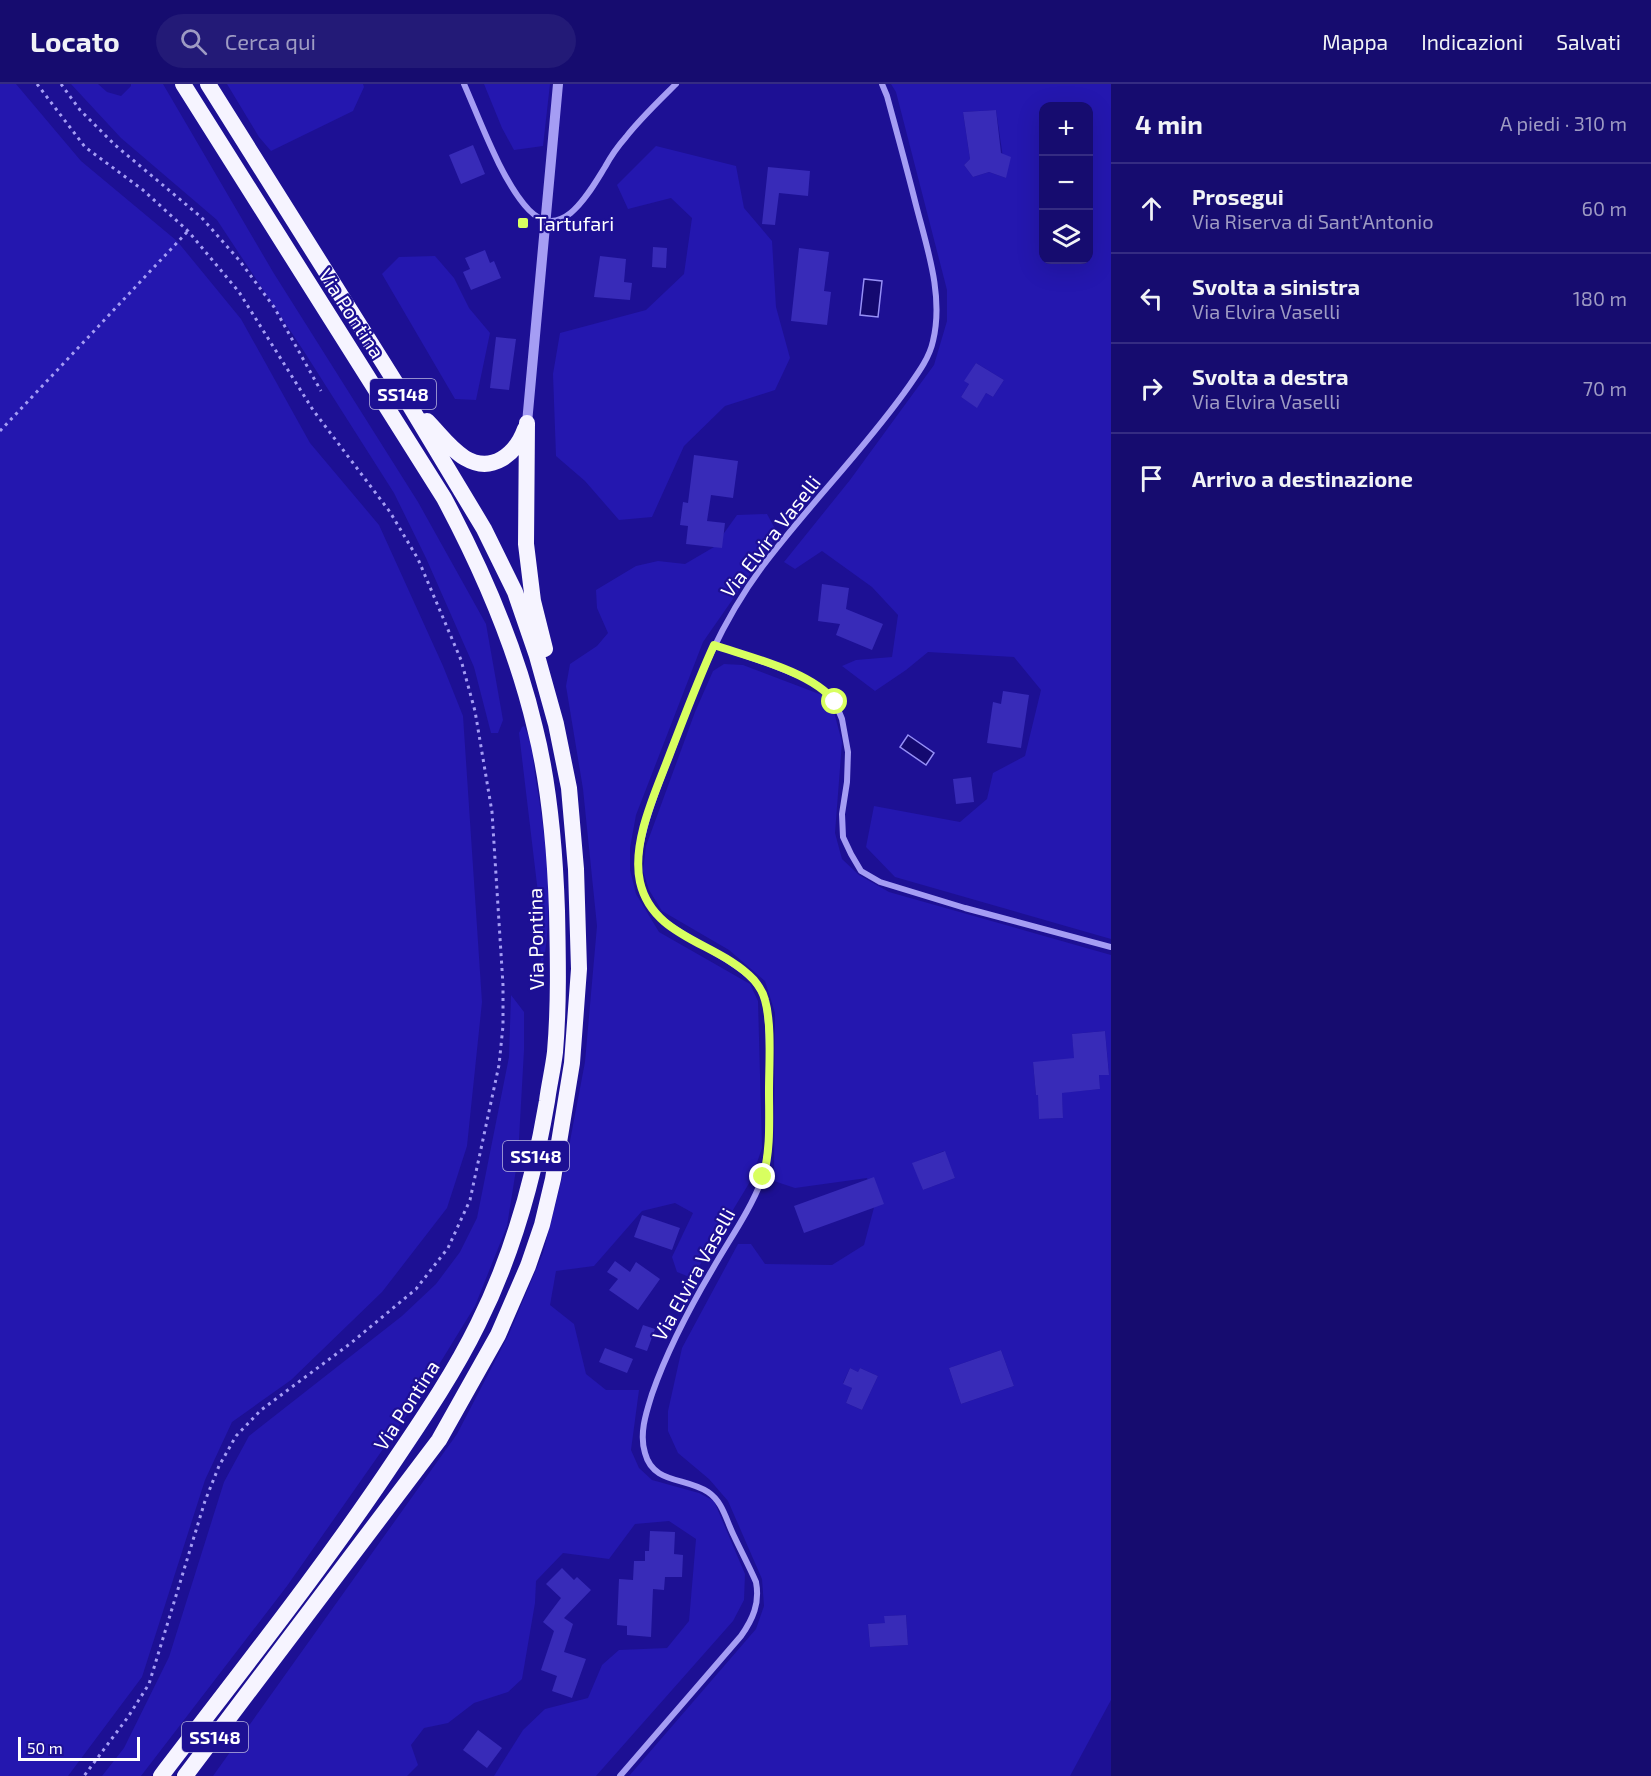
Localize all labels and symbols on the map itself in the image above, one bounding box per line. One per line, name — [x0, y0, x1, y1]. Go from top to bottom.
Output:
place label: Tartufari — [535, 211, 614, 235]
marker: Tartufari — [516, 216, 530, 230]
street label: Via Pontina — [314, 264, 390, 362]
road number: SS148 — [370, 379, 436, 409]
street label: Via Elvira Vaselli — [715, 470, 825, 602]
route start — [821, 688, 847, 714]
street label: Via Pontina — [522, 888, 548, 990]
road number: SS148 — [503, 1141, 569, 1171]
route end — [749, 1163, 775, 1189]
street label: Via Elvira Vaselli — [647, 1203, 739, 1345]
street label: Via Pontina — [368, 1356, 444, 1454]
road number: SS148 — [182, 1722, 248, 1752]
scale bar — [18, 1734, 140, 1762]

